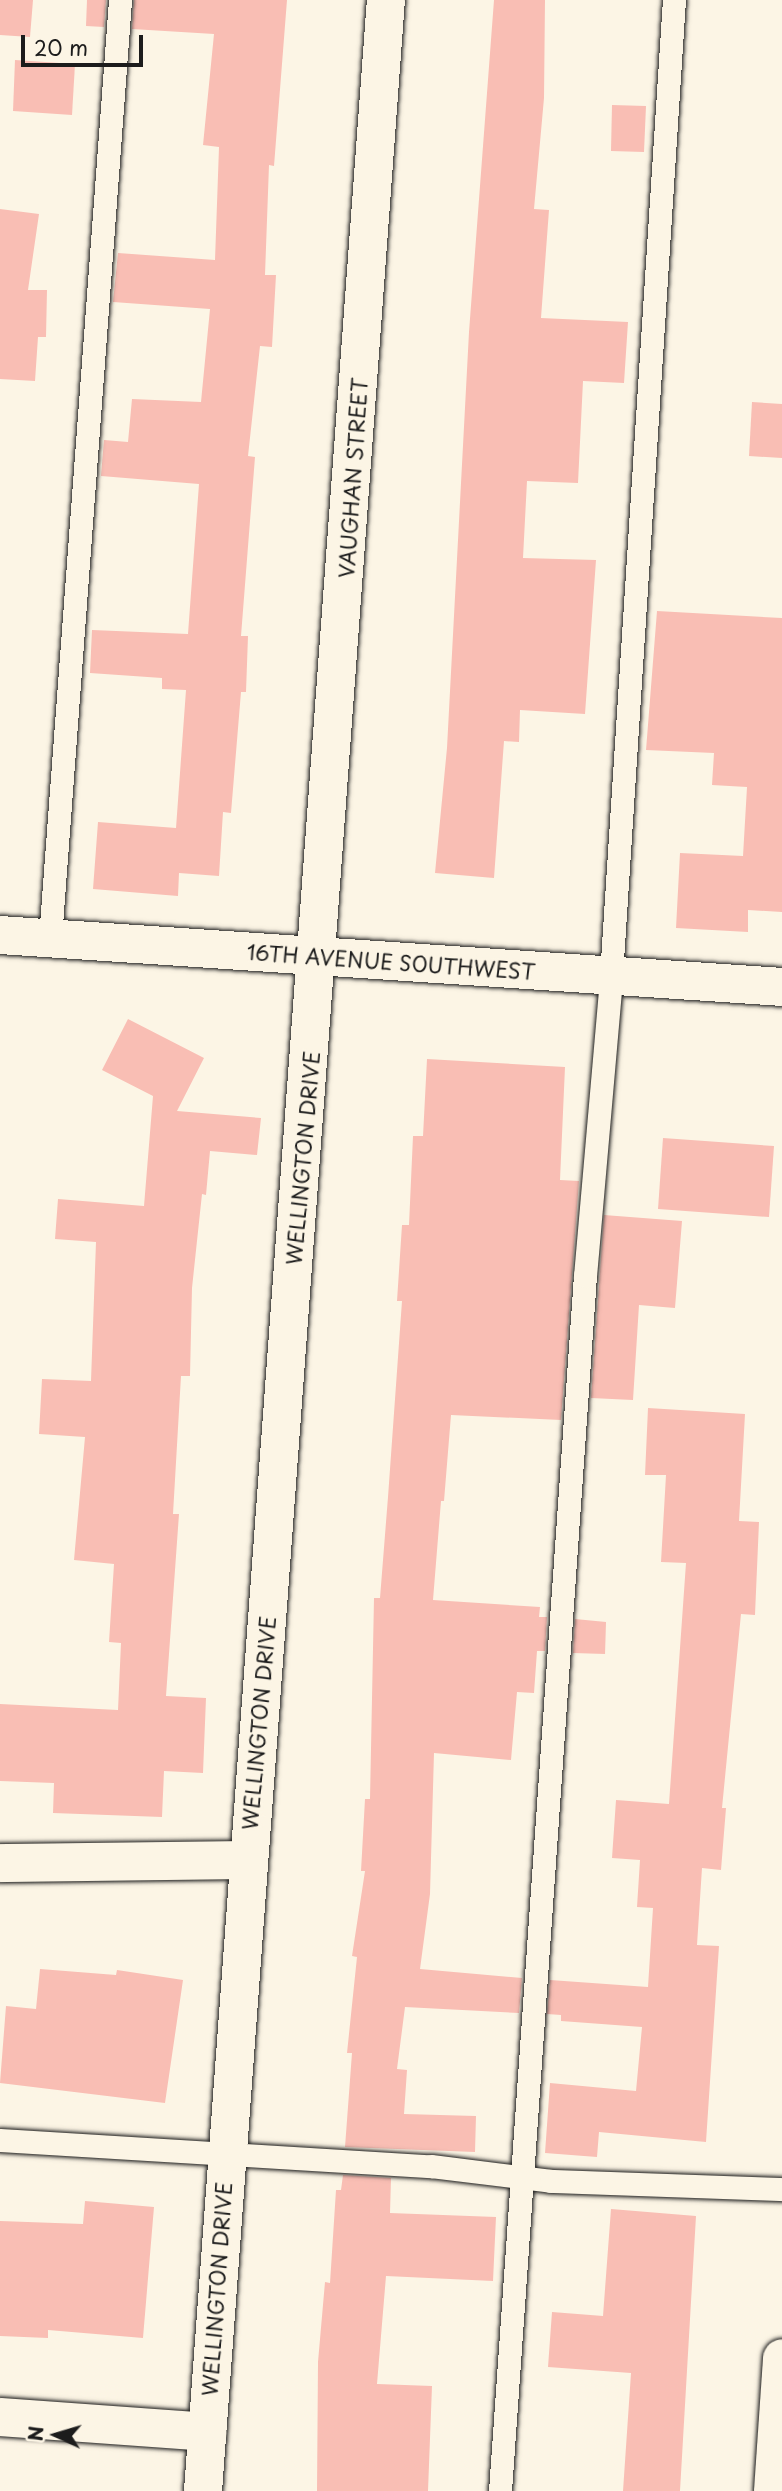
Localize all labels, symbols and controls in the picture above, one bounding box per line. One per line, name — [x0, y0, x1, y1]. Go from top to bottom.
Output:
scale bar — [24, 21, 147, 65]
text: 20 m — [34, 31, 88, 63]
street label: VAUGHAN STREET — [332, 378, 372, 578]
street label: 16TH AVENUE SOUTHWEST — [245, 938, 537, 984]
street label: WELLINGTON DRIVE — [280, 1050, 324, 1266]
street label: WELLINGTON DRIVE — [236, 1615, 280, 1831]
street label: WELLINGTON DRIVE — [196, 2181, 236, 2397]
north arrow — [21, 2400, 91, 2470]
text: N — [21, 2425, 50, 2442]

